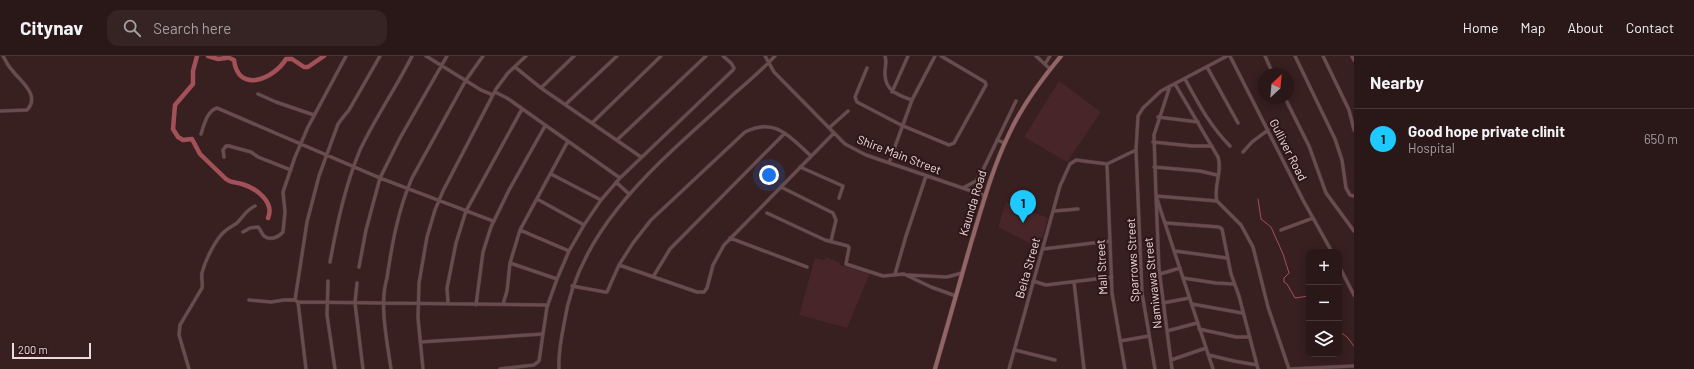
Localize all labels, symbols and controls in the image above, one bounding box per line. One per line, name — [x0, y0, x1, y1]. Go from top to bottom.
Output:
search box — [107, 10, 387, 46]
text: Citynav — [20, 16, 83, 39]
icon: search — [121, 17, 143, 39]
text: Search here — [153, 19, 231, 37]
text: Home — [1463, 19, 1499, 36]
text: Map — [1521, 19, 1545, 36]
text: About — [1567, 19, 1604, 36]
text: Contact — [1626, 19, 1674, 36]
north arrow — [1258, 68, 1294, 104]
text: Nearby — [1370, 72, 1424, 92]
street label: Gulliver Road — [1267, 116, 1310, 183]
text: Good hope private clinit — [1408, 122, 1565, 140]
text: 1 — [1381, 131, 1385, 147]
text: 650 m — [1644, 131, 1678, 147]
street label: Shire Main Street — [855, 132, 943, 177]
text: Hospital — [1408, 140, 1455, 156]
your location — [759, 165, 779, 185]
street label: Kaunda Road — [955, 168, 989, 237]
pin: 1 — [1010, 190, 1036, 223]
street label: Sparrows Street — [1123, 218, 1141, 302]
street label: Beita Street — [1012, 236, 1042, 300]
street label: Namiwawa Street — [1140, 237, 1164, 329]
street label: Mall Street — [1093, 239, 1109, 295]
map controls — [1306, 249, 1342, 357]
button: + — [1306, 249, 1342, 285]
button: − — [1306, 285, 1342, 321]
button: layers — [1306, 321, 1342, 357]
scale bar — [12, 341, 91, 360]
text: 200 m — [18, 343, 48, 356]

